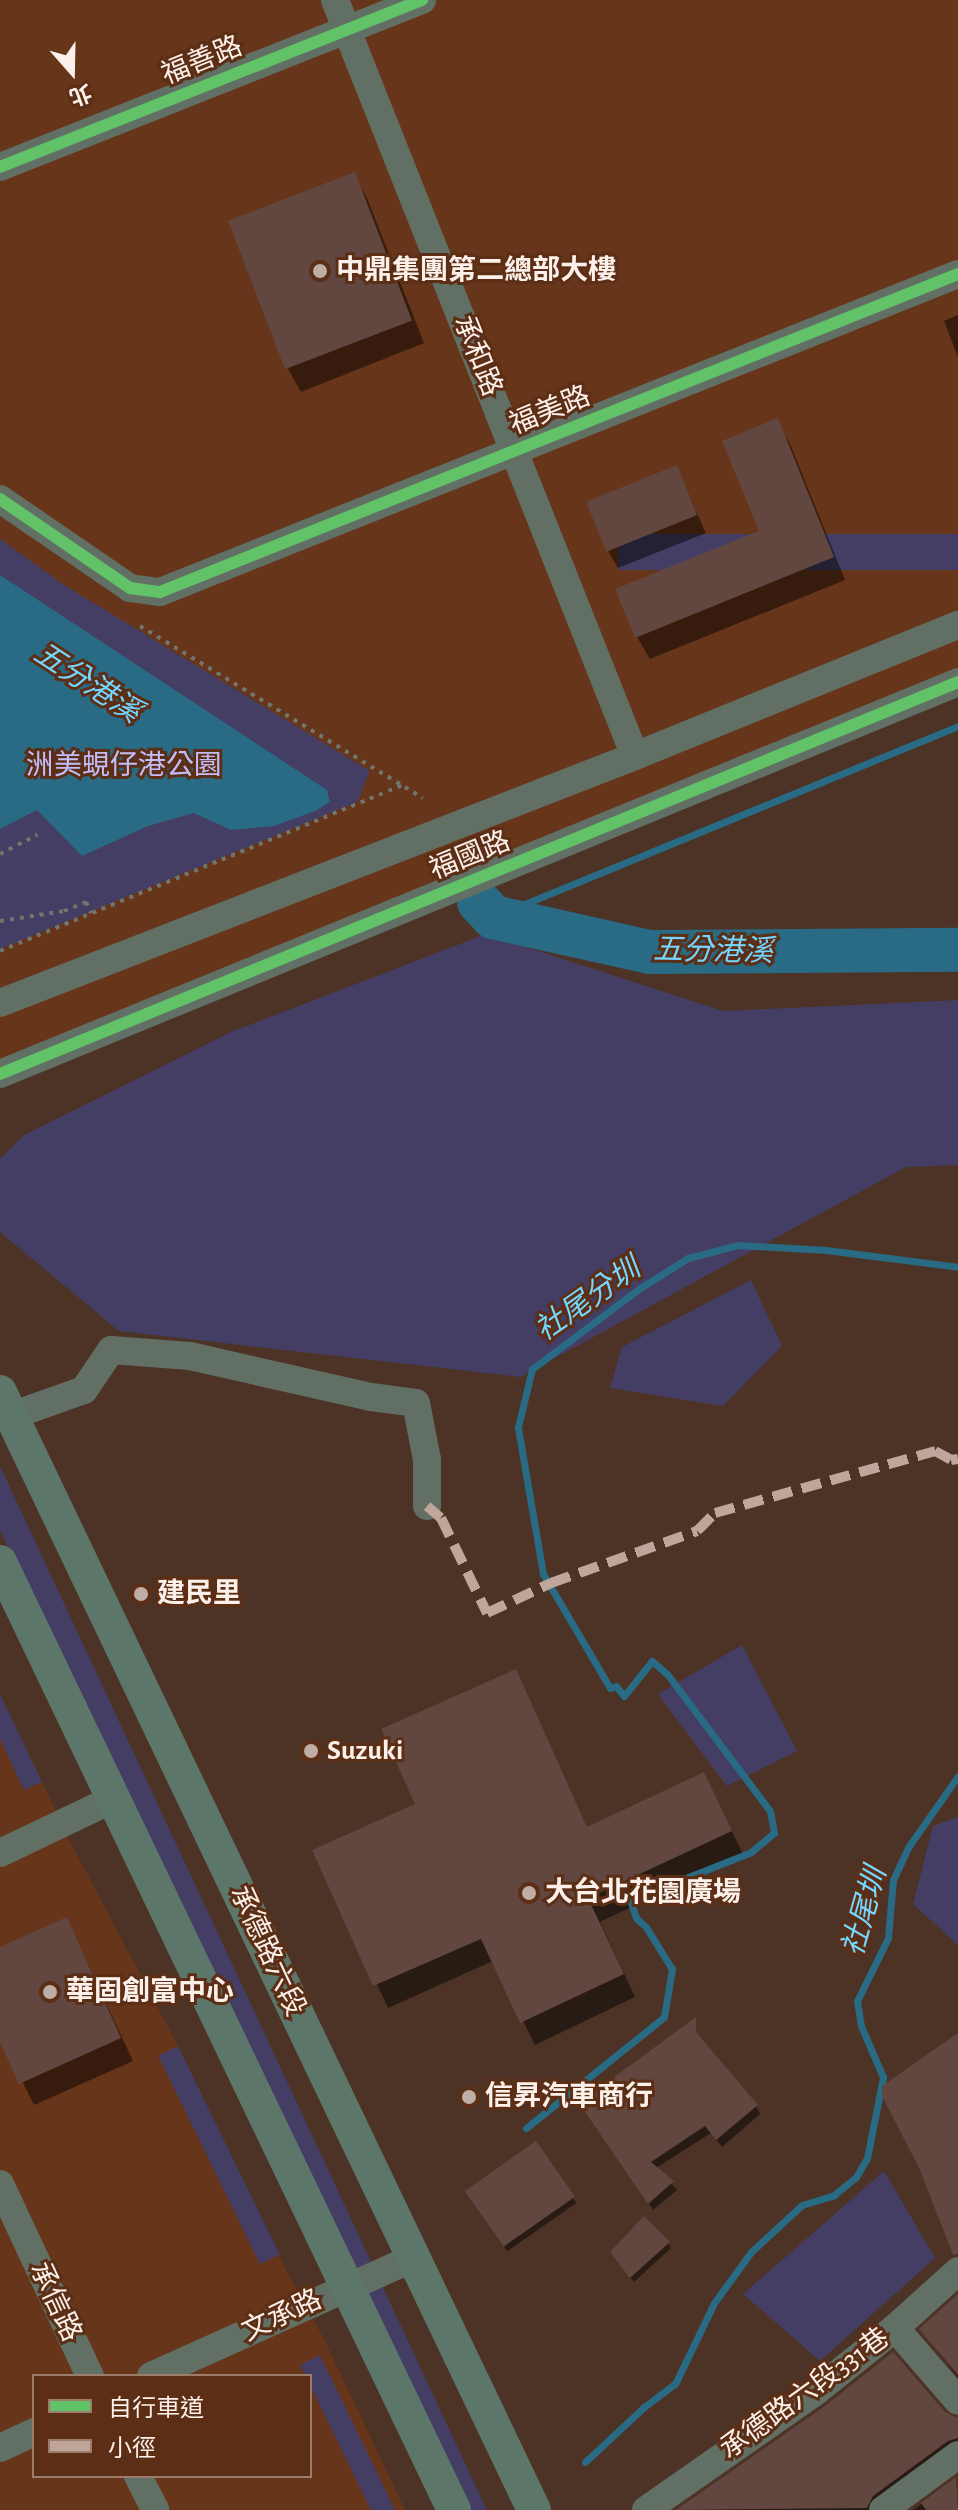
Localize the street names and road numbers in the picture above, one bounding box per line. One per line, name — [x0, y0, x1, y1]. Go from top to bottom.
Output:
street label: 福善路 — [157, 30, 247, 92]
street label: 承和路 — [446, 311, 508, 401]
street label: 福美路 — [505, 380, 595, 442]
street label: 福國路 — [425, 825, 515, 887]
street label: 承德路六段 — [222, 1880, 312, 2022]
street label: 承信路 — [22, 2257, 88, 2347]
street label: 文承路 — [237, 2283, 327, 2349]
street label: 承德路六段331巷 — [714, 2321, 896, 2467]

